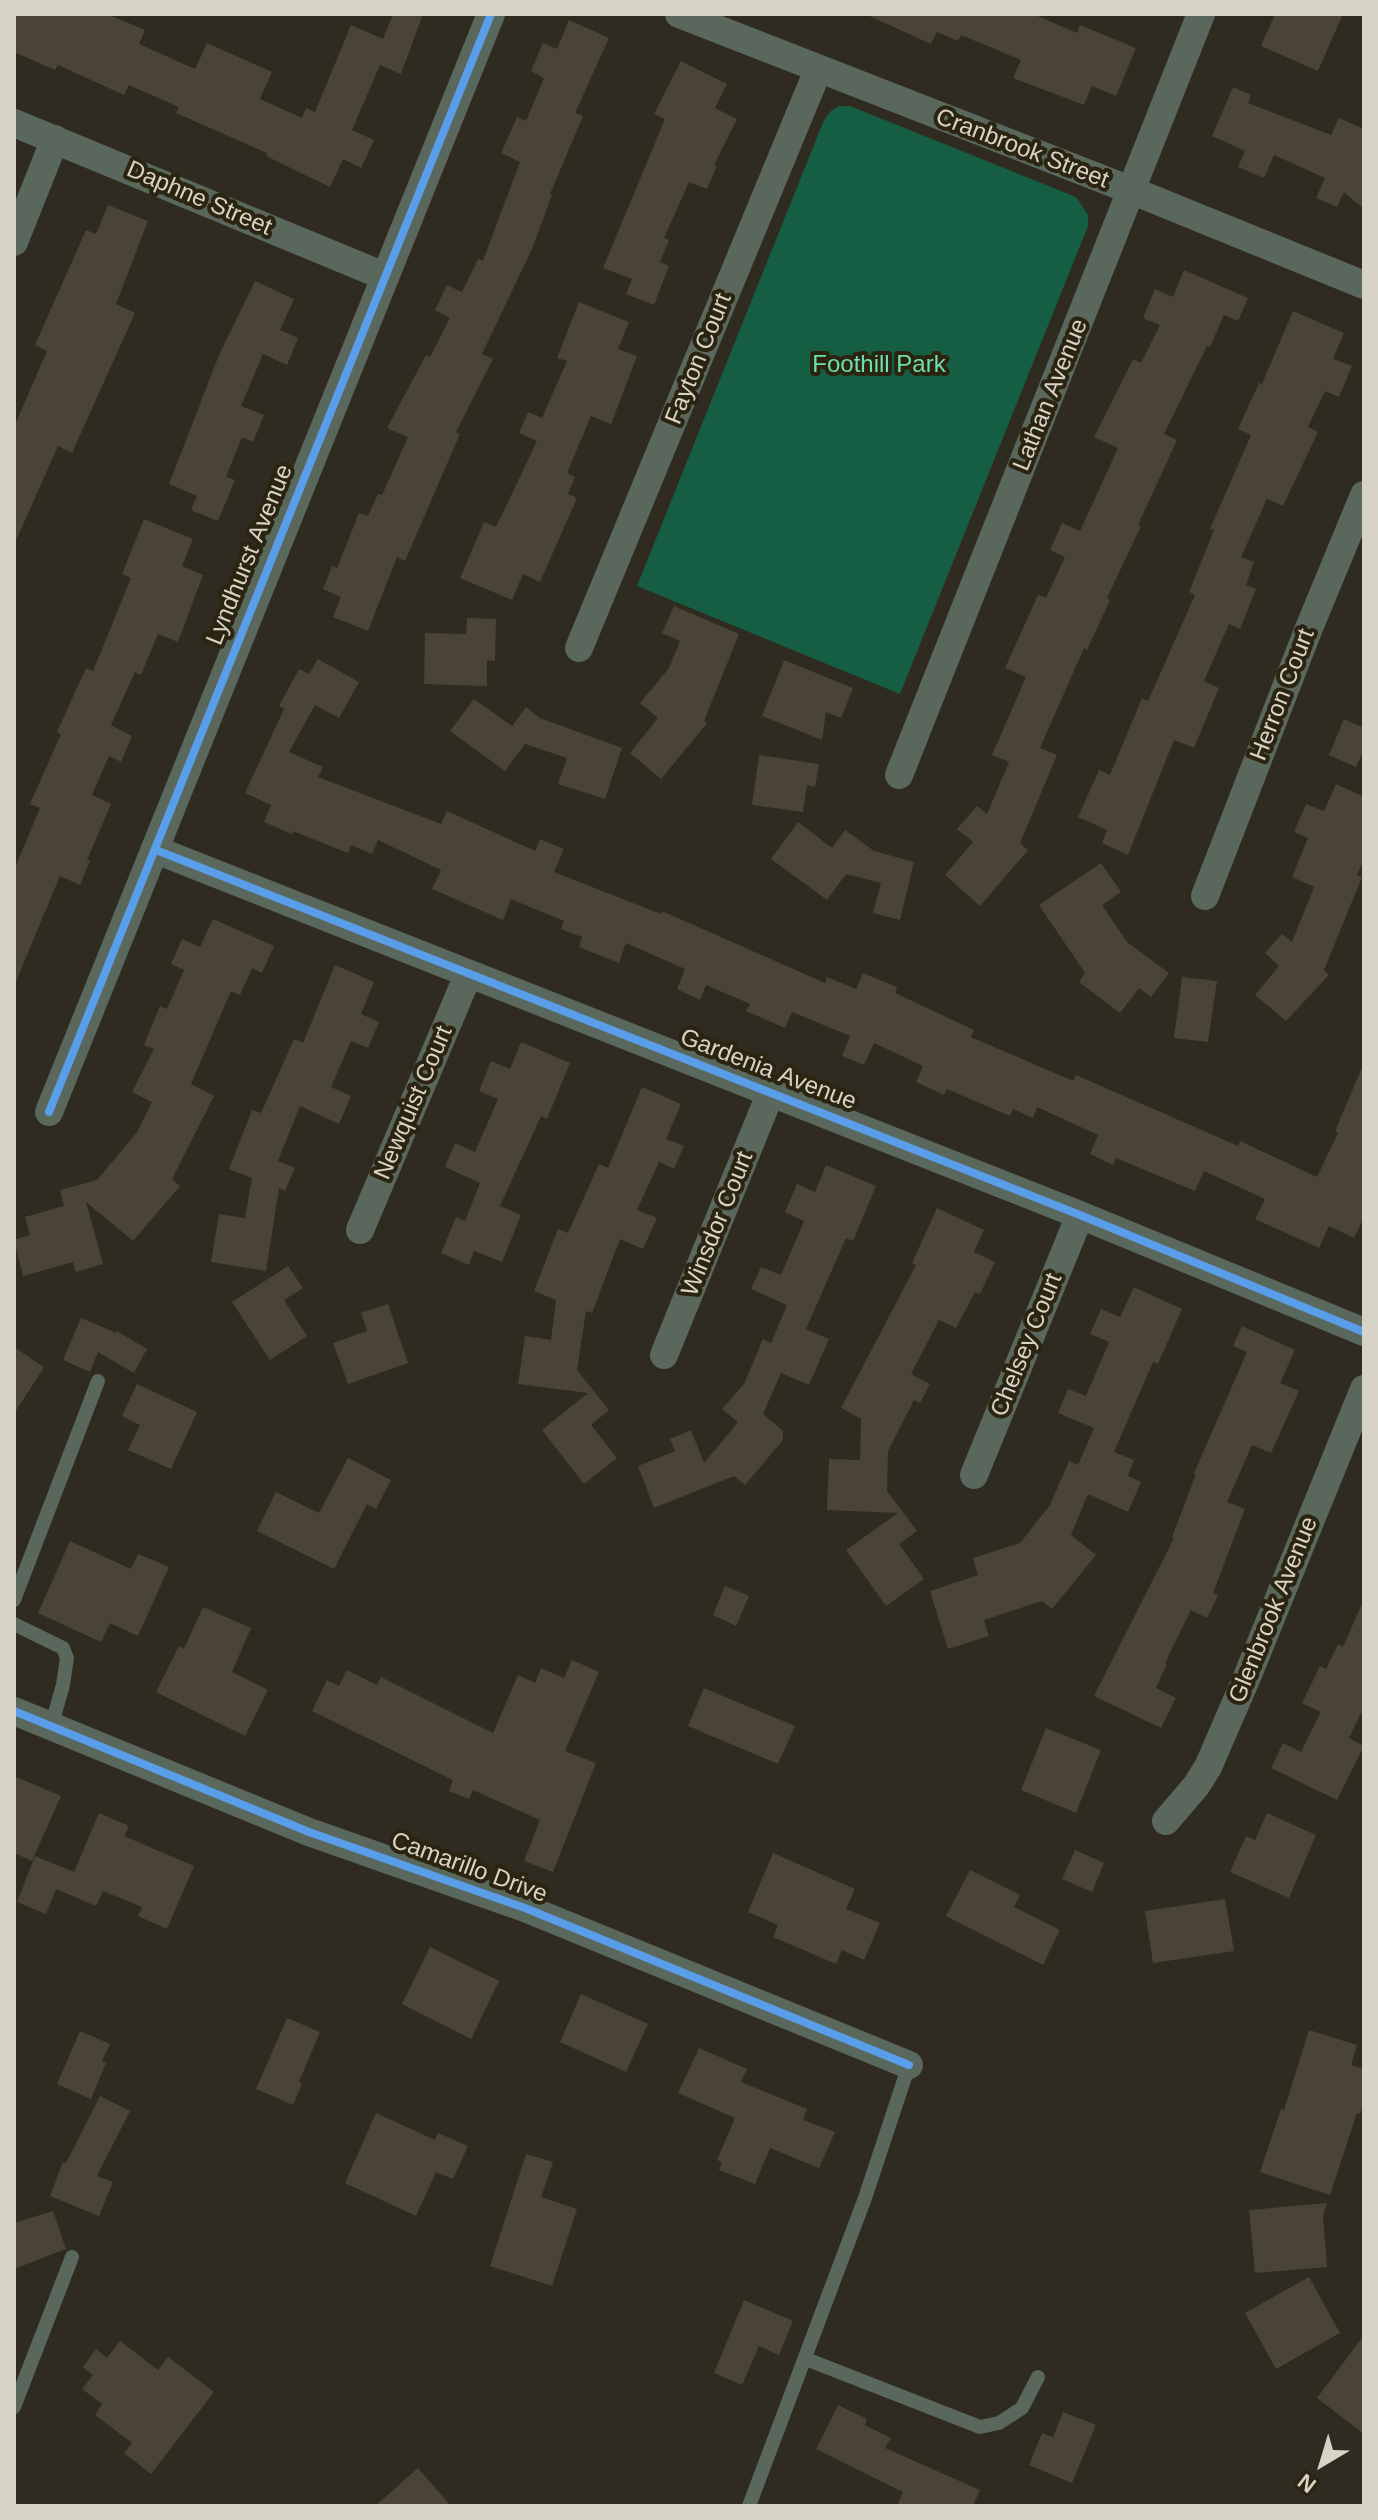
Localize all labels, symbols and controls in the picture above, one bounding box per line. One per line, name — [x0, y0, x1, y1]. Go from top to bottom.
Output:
street label: Cranbrook Street — [932, 103, 1112, 195]
street label: Daphne Street — [122, 156, 276, 242]
street label: Fayton Court — [660, 289, 738, 429]
street label: Lathan Avenue — [1007, 315, 1095, 475]
park label: Foothill Park — [812, 351, 946, 379]
street label: Lyndhurst Avenue — [201, 461, 299, 649]
street label: Herron Court — [1245, 625, 1321, 765]
street label: Newquist Court — [369, 1022, 459, 1184]
street label: Gardenia Avenue — [676, 1023, 860, 1117]
street label: Winsdor Court — [676, 1148, 760, 1300]
street label: Chelsey Court — [985, 1269, 1069, 1421]
street label: Glenbrook Avenue — [1223, 1513, 1325, 1707]
street label: Camarillo Drive — [387, 1826, 551, 1910]
north arrow — [1282, 2424, 1362, 2504]
text: N — [1293, 2469, 1321, 2498]

